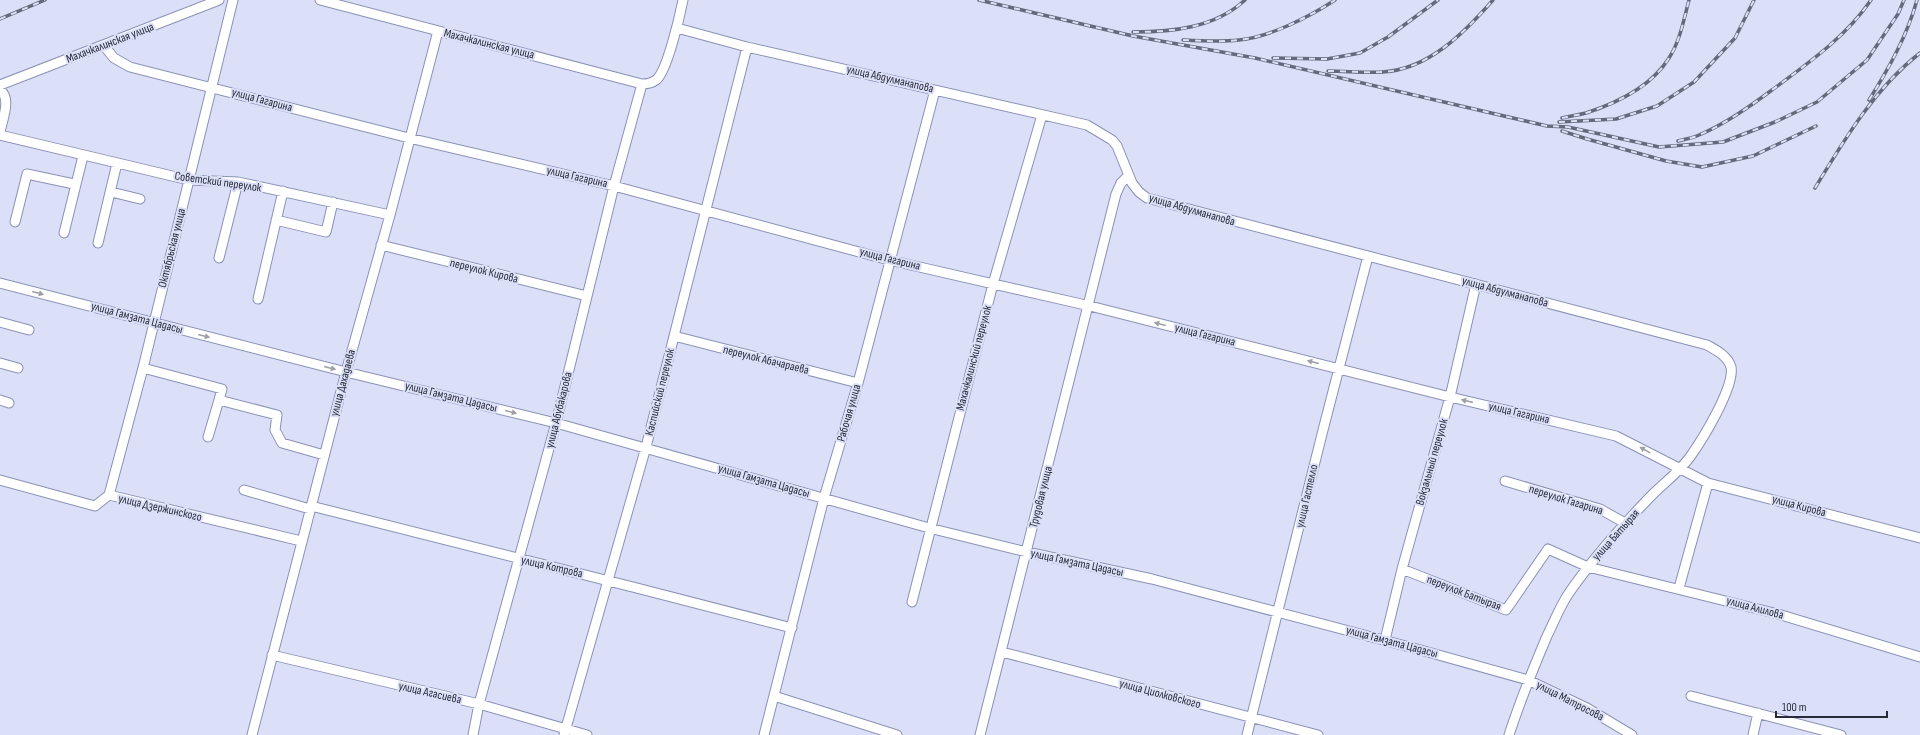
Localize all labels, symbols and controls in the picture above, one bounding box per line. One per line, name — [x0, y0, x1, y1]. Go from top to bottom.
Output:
street label: Махачкалинская улица — [64, 19, 156, 67]
street label: Махачкалинская улица — [442, 25, 536, 63]
street label: улица Абдулманапова — [845, 62, 935, 96]
street label: улица Гагарина — [230, 85, 294, 115]
street label: улица Гагарина — [545, 163, 609, 191]
street label: Советский переулок — [174, 168, 263, 196]
street label: улица Абдулманапова — [1147, 191, 1237, 230]
street label: Октябрьская улица — [155, 206, 189, 289]
street label: улица Гагарина — [858, 244, 922, 274]
street label: переулок Кирова — [448, 255, 520, 287]
street label: улица Абдулманапова — [1460, 273, 1550, 311]
one-way arrow — [32, 290, 44, 296]
street label: улица Гамзата Цадасы — [89, 299, 185, 338]
street label: Махачкалинский переулок — [953, 303, 995, 412]
one-way arrow — [1154, 320, 1166, 326]
street label: улица Гагарина — [1173, 320, 1237, 350]
one-way arrow — [198, 333, 210, 339]
street label: переулок Абачараева — [721, 342, 811, 378]
street label: Каспийский переулок — [642, 346, 678, 437]
street label: улица Дахадаева — [327, 348, 359, 418]
one-way arrow — [1307, 359, 1319, 365]
one-way arrow — [324, 365, 336, 371]
street label: улица Абубакарова — [542, 370, 576, 450]
street label: улица Гамзата Цадасы — [403, 378, 499, 416]
street label: Рабочая улица — [834, 382, 864, 443]
one-way arrow — [1460, 398, 1472, 404]
street label: улица Гагарина — [1487, 399, 1551, 427]
one-way arrow — [505, 409, 517, 415]
street label: Вокзальный переулок — [1412, 417, 1452, 507]
one-way arrow — [1639, 446, 1651, 453]
street label: улица Гамзата Цадасы — [717, 461, 812, 501]
street label: улица Гастелло — [1292, 463, 1322, 529]
street label: Трудовая улица — [1026, 464, 1056, 529]
street label: переулок Гагарина — [1527, 482, 1605, 519]
street label: улица Дзержинского — [117, 491, 203, 525]
street label: улица Кирова — [1770, 492, 1828, 520]
street label: улица Батырая — [1589, 506, 1643, 564]
street label: улица Гамзата Цадасы — [1029, 546, 1125, 580]
street label: улица Котрова — [520, 553, 585, 581]
street label: переулок Батырая — [1425, 572, 1504, 614]
street label: улица Алилова — [1725, 593, 1786, 623]
street label: улица Гамзата Цадасы — [1344, 623, 1440, 662]
street label: улица Циолковского — [1118, 676, 1202, 712]
street label: улица Агасиева — [397, 678, 463, 708]
street label: улица Матросова — [1534, 678, 1607, 725]
scale bar — [1776, 693, 1887, 719]
text: 100 m — [1782, 700, 1807, 715]

